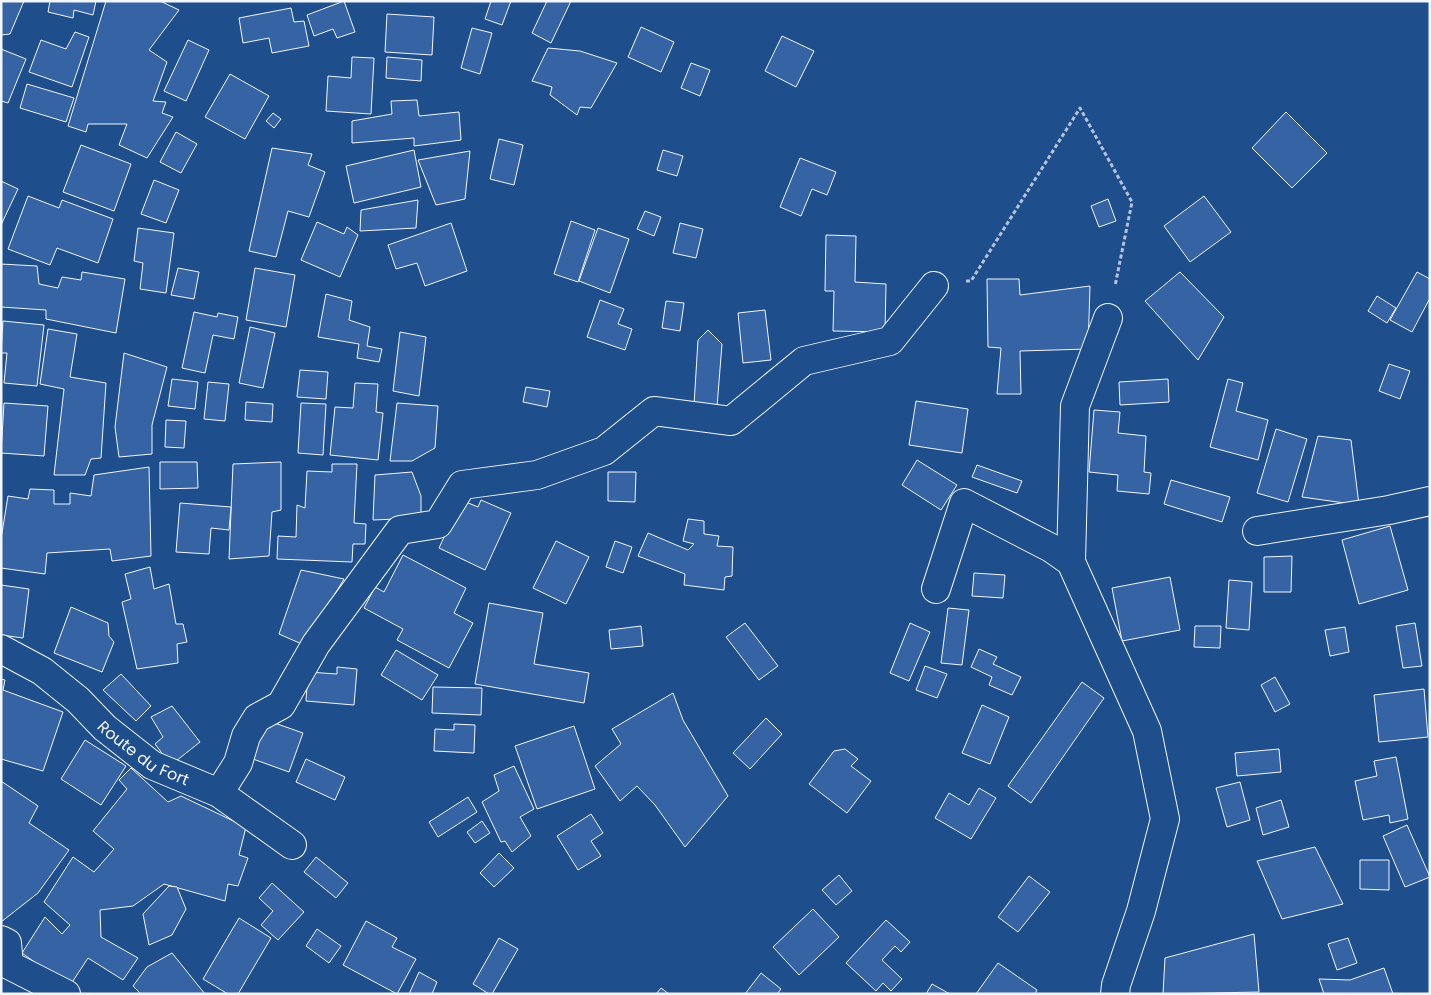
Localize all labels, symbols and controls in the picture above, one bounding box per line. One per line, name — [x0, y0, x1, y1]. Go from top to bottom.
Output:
street label: Route du Fort — [92, 715, 193, 791]

